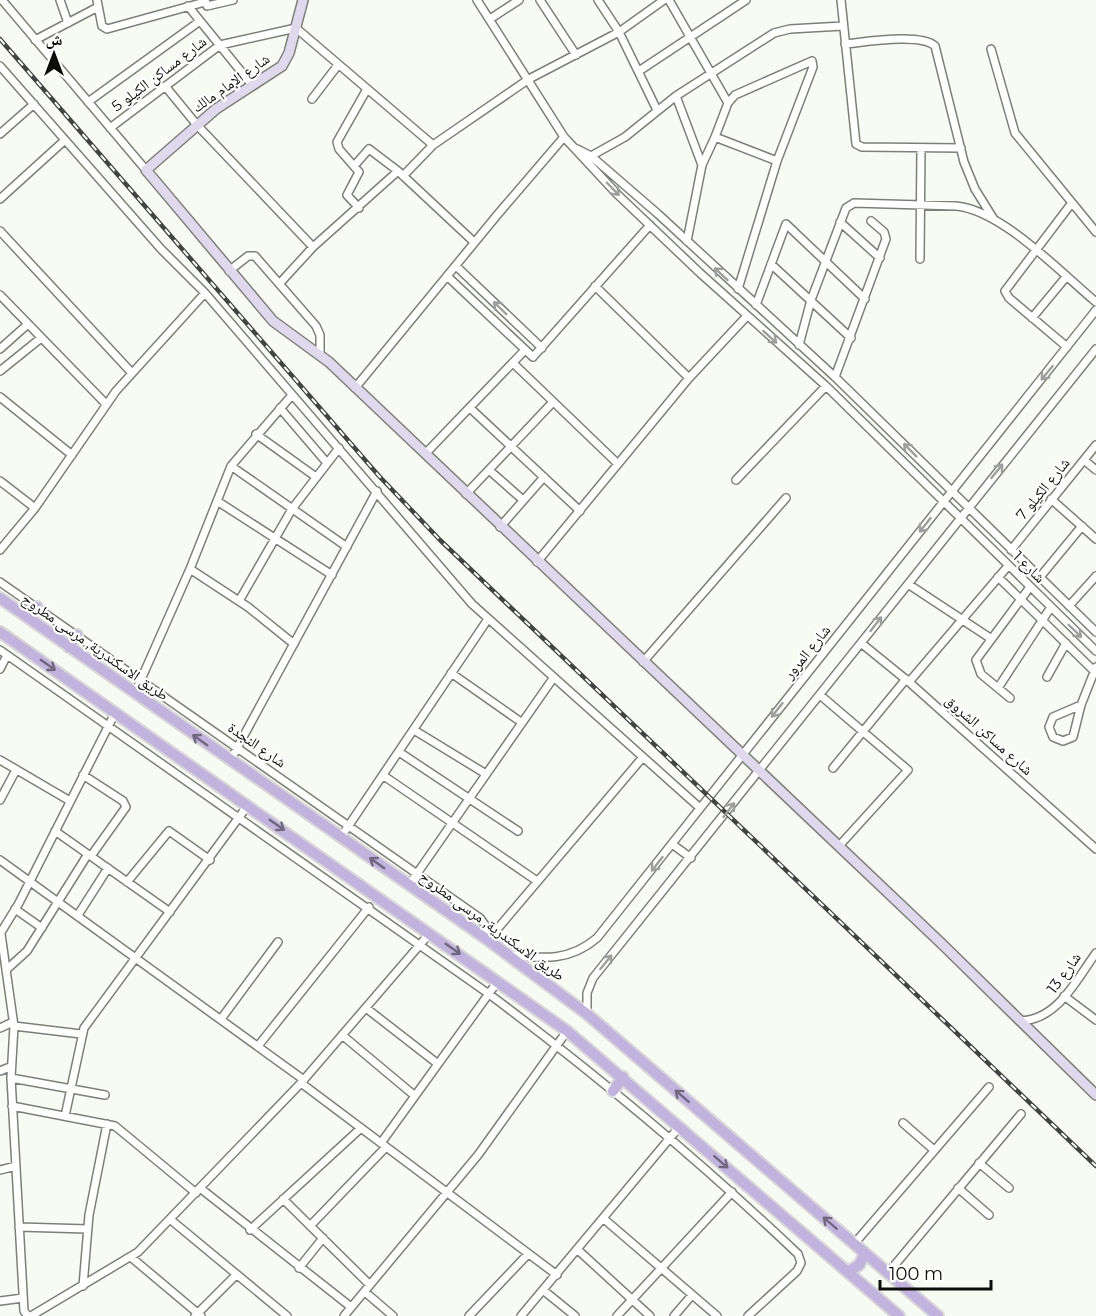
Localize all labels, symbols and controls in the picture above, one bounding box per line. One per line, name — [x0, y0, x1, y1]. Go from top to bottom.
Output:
north arrow — [24, 24, 84, 84]
text: ش — [46, 30, 63, 49]
street label: شارع مساكن الكيلو 5 — [107, 32, 211, 116]
street label: شارع الإمام مالك — [188, 49, 274, 117]
one-way arrow — [605, 182, 620, 197]
one-way arrow — [714, 267, 729, 281]
one-way arrow — [492, 300, 507, 315]
one-way arrow — [762, 330, 777, 344]
one-way arrow — [1040, 364, 1053, 380]
one-way arrow — [903, 442, 918, 457]
street label: شارع الكيلو 7 — [1012, 453, 1074, 524]
one-way arrow — [991, 464, 1004, 480]
one-way arrow — [918, 517, 931, 533]
street label: شارع 1 — [1008, 547, 1050, 587]
street label: طريق الاسكندرية, مرسى مطروح — [18, 589, 172, 705]
one-way arrow — [870, 617, 883, 633]
street label: شارع المرور — [778, 621, 835, 684]
one-way arrow — [1067, 623, 1082, 638]
one-way arrow — [39, 659, 55, 671]
street label: شارع مساكن الشروق — [941, 690, 1037, 780]
one-way arrow — [771, 702, 784, 718]
street label: شارع النجدة — [224, 718, 290, 772]
one-way arrow — [192, 734, 209, 746]
one-way arrow — [722, 802, 735, 818]
one-way arrow — [268, 819, 284, 831]
one-way arrow — [650, 855, 663, 871]
one-way arrow — [370, 857, 386, 869]
street label: طريق الاسكندرية, مرسى مطروح — [415, 866, 569, 986]
one-way arrow — [445, 943, 461, 955]
street label: شارع 13 — [1042, 948, 1086, 998]
one-way arrow — [600, 954, 613, 970]
one-way arrow — [674, 1089, 690, 1102]
one-way arrow — [713, 1155, 728, 1169]
one-way arrow — [823, 1216, 838, 1230]
scale bar — [880, 1253, 991, 1291]
text: 100 m — [889, 1263, 943, 1285]

